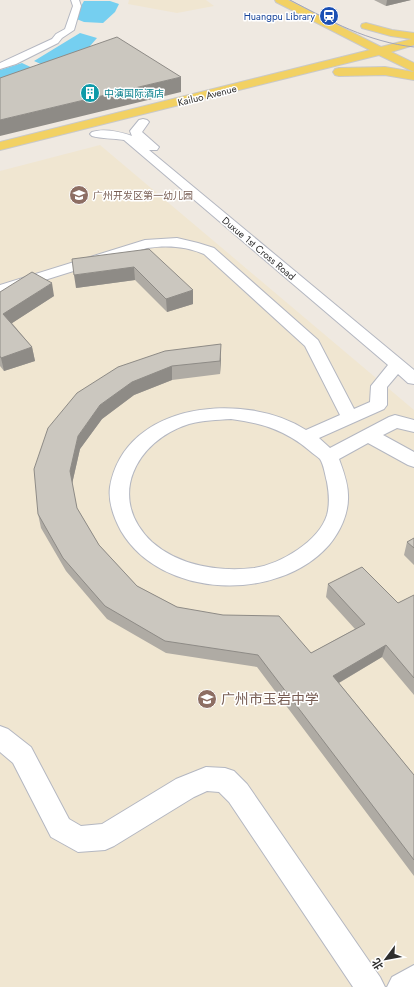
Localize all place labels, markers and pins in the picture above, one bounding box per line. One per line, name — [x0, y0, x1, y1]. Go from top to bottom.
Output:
station icon: Huangpu Library — [318, 5, 340, 27]
place label: Huangpu Library — [244, 9, 316, 24]
building icon: 中演国际酒店 — [79, 82, 101, 104]
place label: 中演国际酒店 — [104, 86, 164, 101]
school or university icon: 广州开发区第一幼儿园 — [68, 184, 90, 206]
place label: 广州开发区第一幼儿园 — [93, 188, 193, 203]
school or university icon: 广州市玉岩中学 — [196, 688, 218, 710]
place label: 广州市玉岩中学 — [221, 689, 319, 709]

